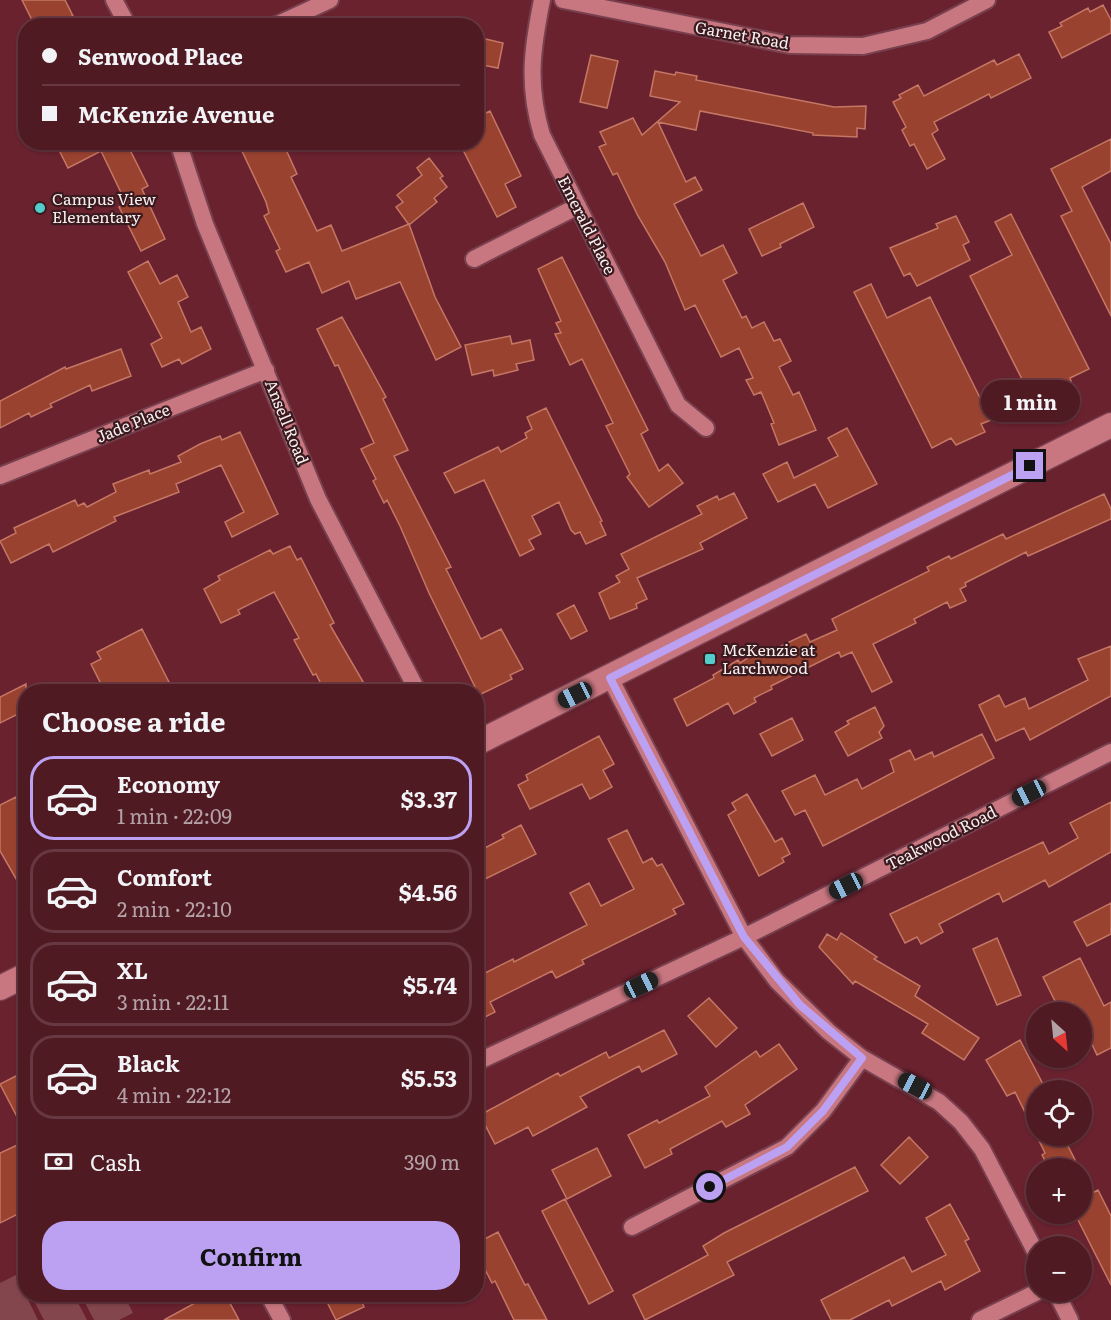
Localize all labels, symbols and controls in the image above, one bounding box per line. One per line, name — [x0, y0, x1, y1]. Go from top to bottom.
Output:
street label: Garnet Road — [693, 14, 791, 54]
text: Senwood Place — [78, 39, 243, 72]
text: McKenzie Avenue — [78, 97, 275, 130]
street label: Emerald Place — [553, 171, 623, 278]
place label: Campus View Elementary — [52, 186, 156, 228]
marker: Campus View Elementary — [33, 201, 47, 215]
street label: Ansell Road — [260, 375, 316, 468]
callout: 1 min — [980, 379, 1080, 421]
text: 1 min — [1004, 386, 1057, 416]
street label: Jade Place — [92, 396, 173, 448]
route end — [1016, 452, 1043, 479]
place label: McKenzie at Larchwood — [722, 637, 816, 679]
marker: McKenzie at Larchwood — [703, 652, 717, 666]
car — [555, 679, 595, 711]
text: Choose a ride — [42, 700, 225, 740]
text: Economy — [117, 767, 220, 800]
icon: car — [45, 771, 99, 825]
car — [1009, 777, 1049, 809]
text: $3.37 — [401, 782, 457, 815]
street label: Teakwood Road — [881, 799, 1000, 875]
text: 1 min · 22:09 — [117, 800, 232, 830]
text: Comfort — [117, 860, 212, 893]
icon: car — [45, 864, 99, 918]
car — [826, 870, 866, 902]
text: $4.56 — [399, 875, 457, 908]
text: 2 min · 22:10 — [117, 893, 232, 923]
text: XL — [117, 953, 148, 986]
icon: car — [45, 957, 99, 1011]
text: $5.74 — [403, 968, 457, 1001]
car — [621, 969, 661, 1001]
text: 3 min · 22:11 — [117, 986, 229, 1016]
north arrow — [1026, 1002, 1092, 1068]
map controls — [1026, 1002, 1092, 1302]
text: Black — [117, 1046, 179, 1079]
icon: car — [45, 1050, 99, 1104]
text: $5.53 — [401, 1061, 457, 1094]
car — [895, 1070, 935, 1102]
text: 4 min · 22:12 — [117, 1079, 231, 1109]
button: locate — [1026, 1080, 1092, 1146]
icon: cash — [42, 1145, 75, 1178]
text: Cash — [90, 1145, 141, 1178]
text: 390 m — [404, 1146, 460, 1176]
button: + — [1026, 1158, 1092, 1224]
route start — [696, 1173, 723, 1200]
button: Confirm — [42, 1221, 460, 1290]
button: − — [1026, 1236, 1092, 1302]

